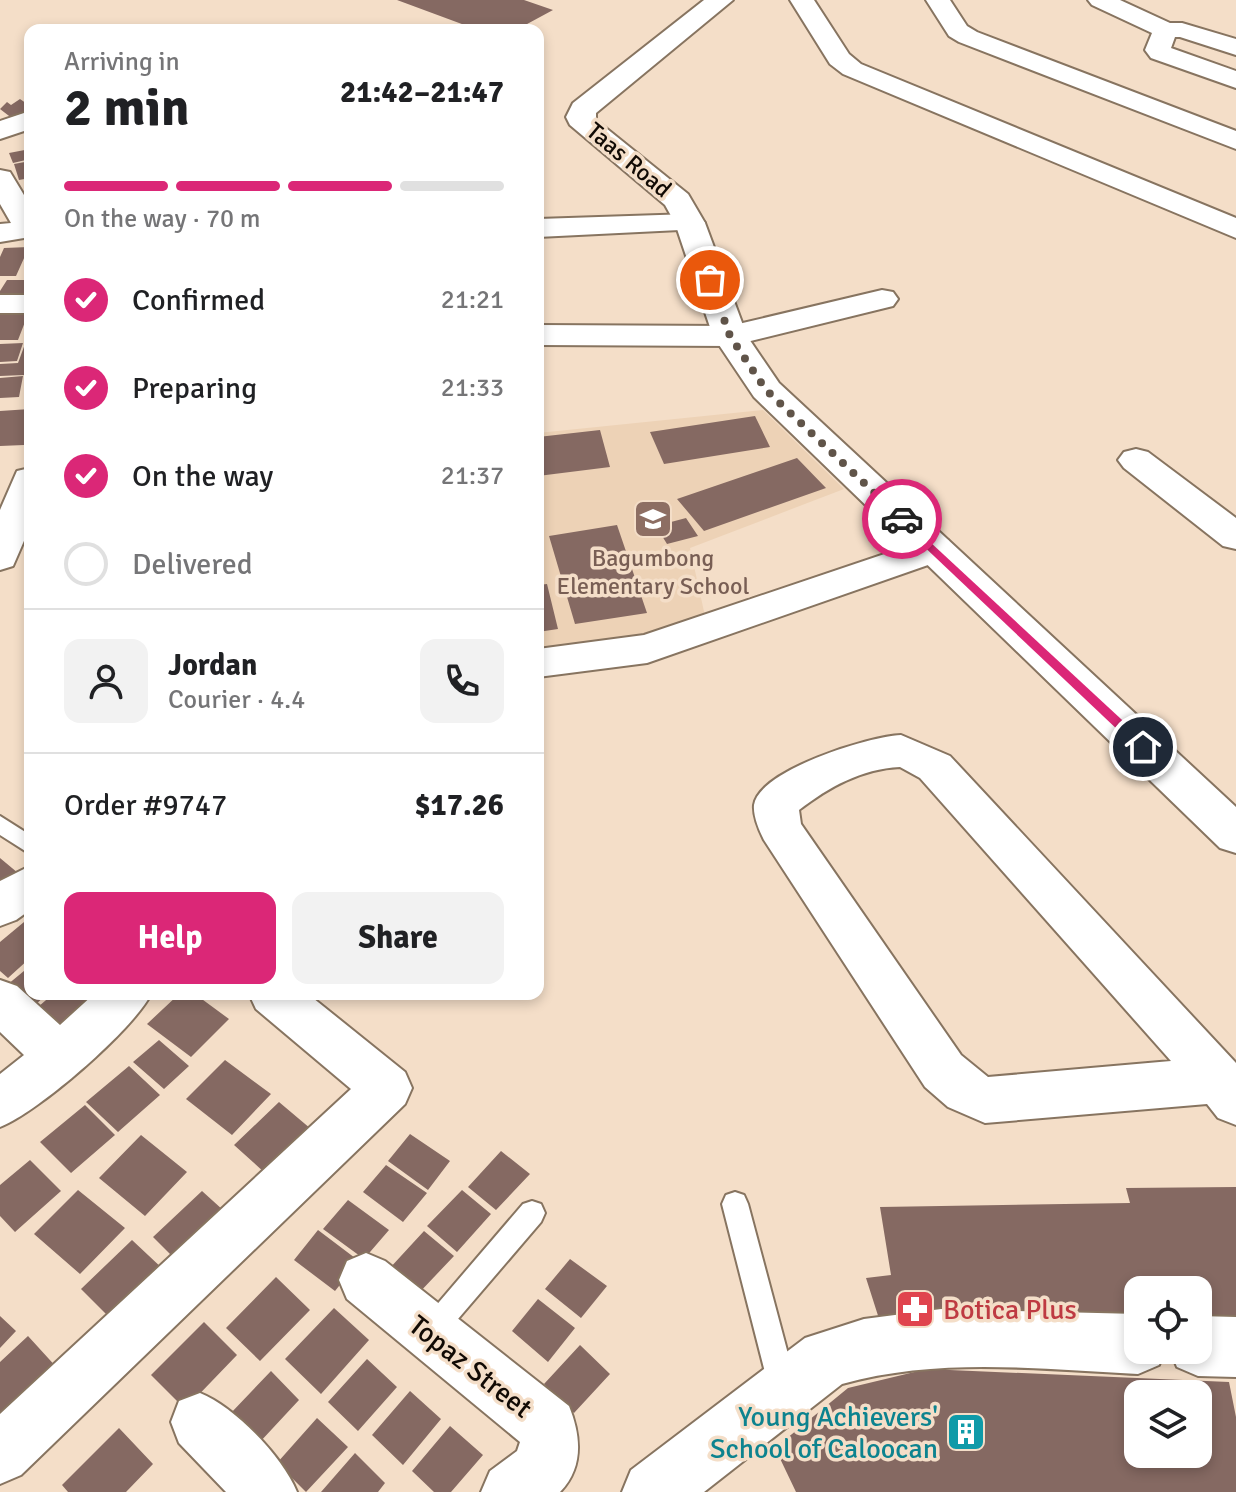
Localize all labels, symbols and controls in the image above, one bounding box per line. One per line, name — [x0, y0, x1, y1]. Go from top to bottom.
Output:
text: Arriving in — [64, 46, 180, 78]
text: 21:42–21:47 — [340, 74, 504, 111]
text: 2 min — [64, 76, 190, 140]
street label: Taas Road — [580, 116, 678, 204]
text: On the way · 70 m — [64, 203, 260, 235]
pin — [676, 246, 744, 314]
icon: bag — [688, 258, 732, 302]
icon: check — [64, 278, 108, 322]
text: Confirmed — [132, 282, 265, 319]
text: 21:21 — [441, 284, 504, 316]
icon: check — [64, 366, 108, 410]
text: Preparing — [132, 370, 257, 407]
text: 21:33 — [441, 372, 504, 404]
icon: check — [64, 454, 108, 498]
text: On the way — [132, 458, 273, 495]
text: 21:37 — [441, 460, 504, 492]
courier — [862, 479, 942, 559]
icon: car — [880, 497, 924, 541]
school or university icon: Bagumbong Elementary School — [632, 498, 674, 540]
place label: Bagumbong Elementary School — [557, 543, 749, 601]
text: Delivered — [132, 546, 253, 583]
button: person — [64, 639, 148, 723]
button: phone — [420, 639, 504, 723]
text: Jordan — [168, 647, 257, 684]
text: Courier · 4.4 — [168, 684, 305, 716]
pin — [1109, 713, 1177, 781]
icon: home — [1121, 725, 1165, 769]
text: Order #9747 — [64, 787, 227, 824]
text: $17.26 — [414, 787, 504, 824]
button: Help — [64, 892, 276, 984]
button: Share — [292, 892, 504, 984]
map controls — [1124, 1276, 1212, 1468]
button: locate — [1124, 1276, 1212, 1364]
pharmacy icon: Botica Plus — [894, 1288, 936, 1330]
place label: Botica Plus — [943, 1293, 1077, 1327]
street label: Topaz Street — [402, 1308, 539, 1425]
button: layers — [1124, 1380, 1212, 1468]
place label: Young Achievers' School of Caloocan — [710, 1400, 938, 1466]
building icon: Young Achievers' School of Caloocan — [945, 1411, 987, 1453]

